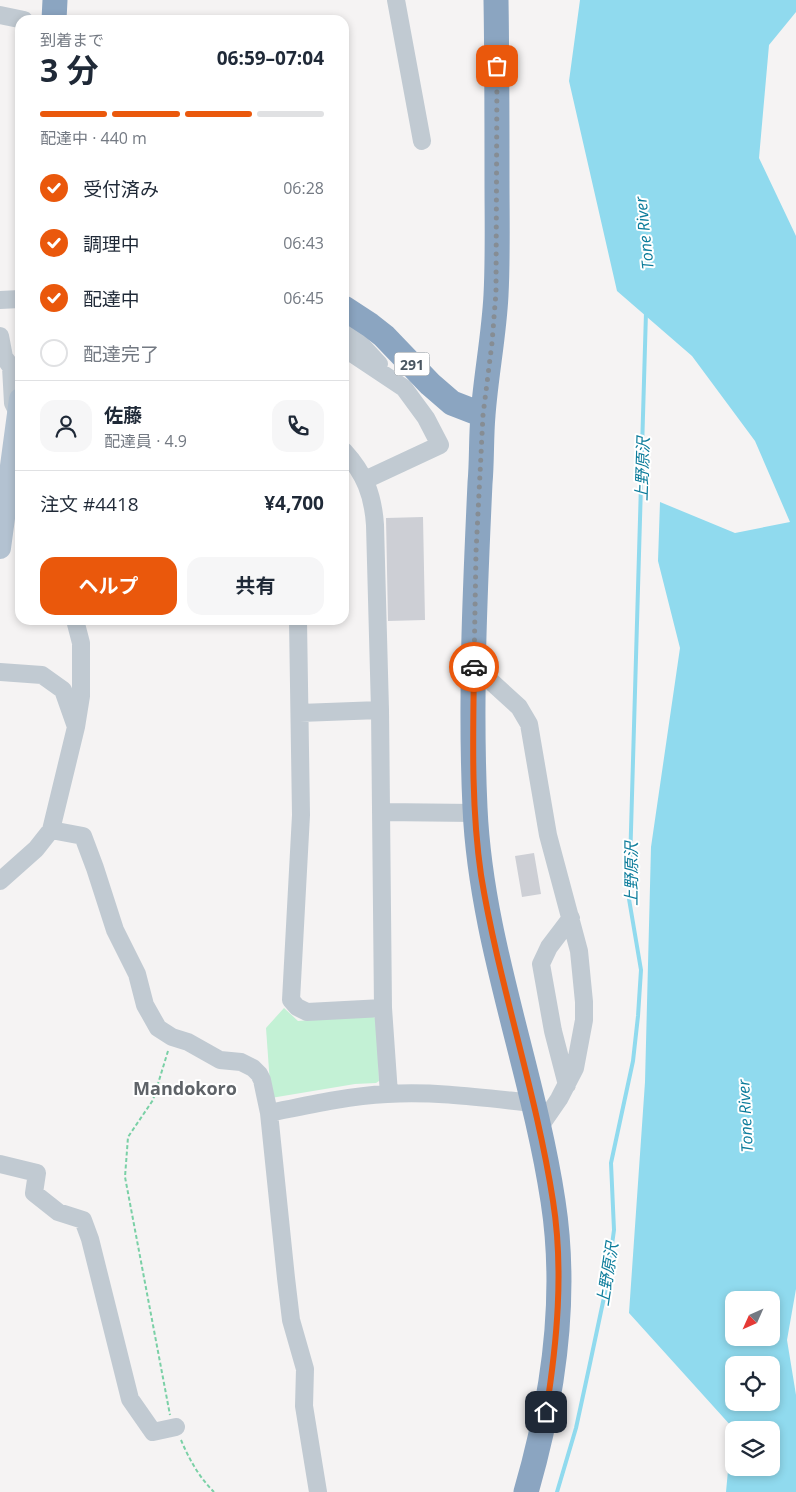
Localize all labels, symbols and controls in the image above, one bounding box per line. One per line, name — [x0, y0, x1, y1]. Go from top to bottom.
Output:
text: 到着まで — [40, 29, 104, 51]
text: 06:59–07:04 — [217, 45, 324, 71]
pin — [476, 45, 518, 87]
text: 3 分 — [40, 48, 99, 91]
icon: bag — [483, 52, 511, 80]
text: 配達中 · 440 m — [40, 127, 147, 149]
icon: check — [40, 174, 68, 202]
text: 受付済み — [83, 176, 159, 202]
text: 06:28 — [283, 177, 324, 199]
water label: Tone River — [629, 195, 659, 271]
icon: check — [40, 229, 68, 257]
text: 調理中 — [83, 231, 140, 257]
text: 06:43 — [283, 232, 324, 254]
icon: check — [40, 284, 68, 312]
text: 配達中 — [83, 286, 140, 312]
text: 06:45 — [283, 287, 324, 309]
text: 配達完了 — [83, 341, 159, 367]
road number: 291 — [394, 352, 430, 376]
button: person — [40, 400, 92, 452]
button: phone — [272, 400, 324, 452]
text: 佐藤 — [104, 402, 142, 428]
text: 配達員 · 4.9 — [104, 430, 187, 452]
water label: 上野原沢 — [630, 435, 654, 501]
text: ¥4,700 — [264, 490, 324, 516]
text: 注文 #4418 — [40, 491, 139, 517]
button: ヘルプ — [40, 557, 177, 615]
button: 共有 — [187, 557, 324, 615]
courier — [449, 642, 499, 692]
icon: car — [460, 653, 488, 681]
water label: 上野原沢 — [620, 840, 642, 906]
district label: Mandokoro — [133, 1076, 237, 1100]
water label: Tone River — [732, 1078, 758, 1153]
water label: 上野原沢 — [591, 1239, 623, 1307]
north arrow — [725, 1291, 780, 1346]
map controls — [725, 1291, 780, 1476]
button: locate — [725, 1356, 780, 1411]
pin — [525, 1391, 567, 1433]
icon: home — [532, 1398, 560, 1426]
button: layers — [725, 1421, 780, 1476]

